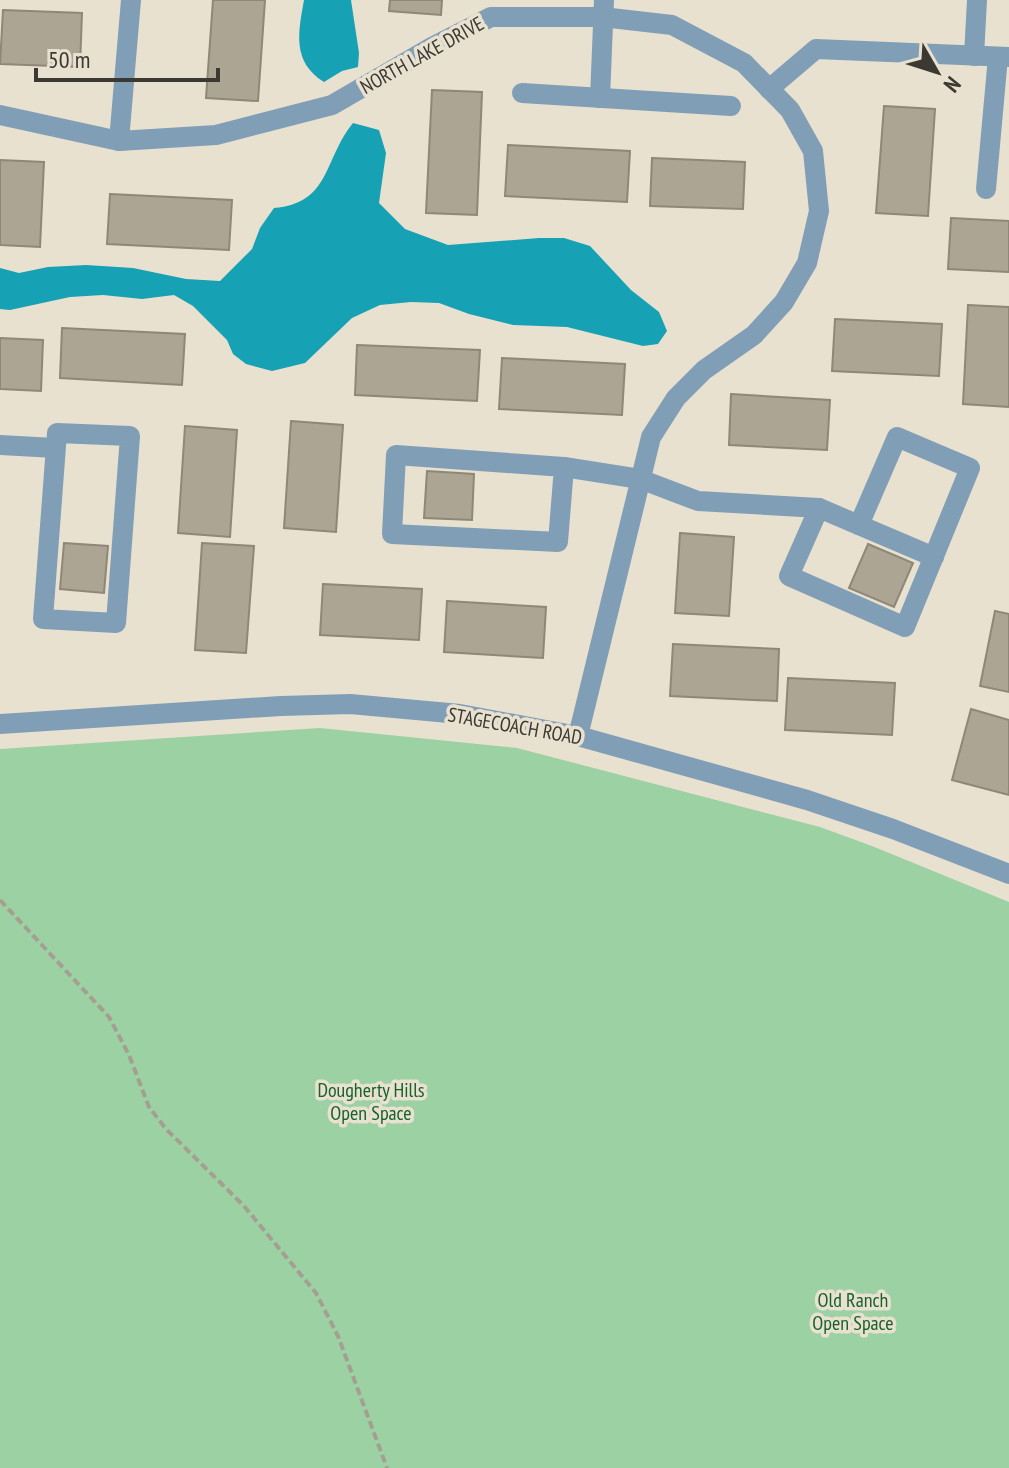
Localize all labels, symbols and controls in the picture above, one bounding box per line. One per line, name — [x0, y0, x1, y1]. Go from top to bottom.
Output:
street label: NORTH LAKE DRIVE — [356, 10, 488, 100]
scale bar — [36, 32, 218, 82]
north arrow — [897, 32, 977, 112]
text: 50 m — [48, 44, 90, 75]
text: N — [938, 71, 967, 98]
street label: STAGECOACH ROAD — [446, 701, 584, 751]
park label: Dougherty Hills Open Space — [317, 1077, 425, 1126]
park label: Old Ranch Open Space — [812, 1287, 894, 1336]

